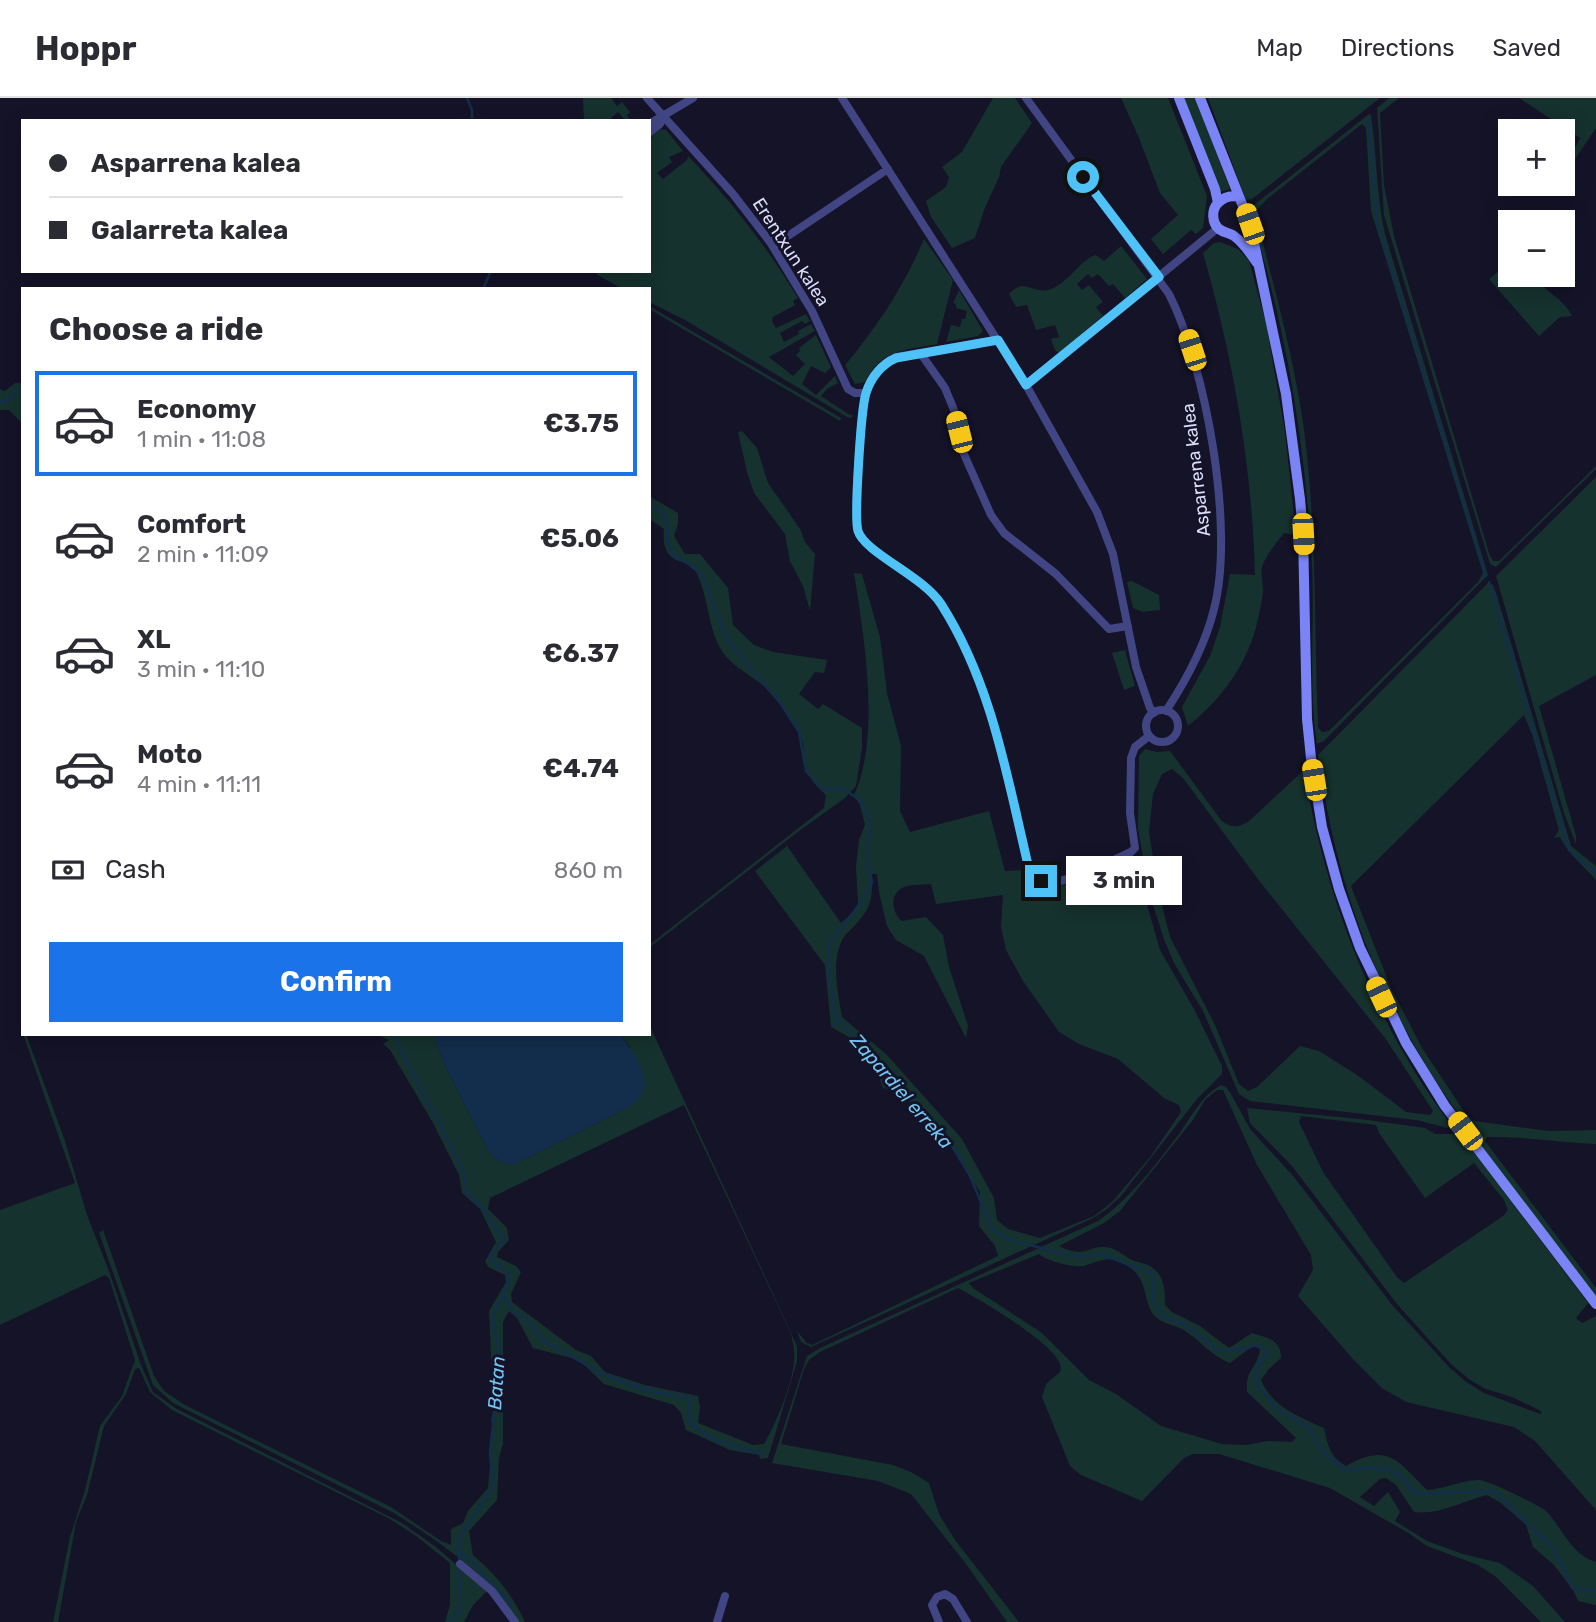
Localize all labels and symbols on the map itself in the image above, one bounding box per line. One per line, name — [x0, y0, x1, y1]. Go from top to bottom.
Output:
route start — [1067, 161, 1099, 193]
street label: Erentxun kalea — [748, 194, 834, 310]
car — [1234, 201, 1267, 247]
car — [1176, 327, 1209, 373]
street label: Asparrena kalea — [1177, 402, 1215, 538]
car — [944, 409, 975, 455]
car — [1292, 512, 1315, 556]
car — [1301, 758, 1328, 802]
callout: 3 min — [1066, 856, 1181, 906]
route end — [1025, 865, 1057, 897]
car — [1363, 974, 1400, 1020]
water label: Zapardiel erreka — [845, 1029, 958, 1153]
car — [1444, 1108, 1487, 1154]
water label: Batan — [483, 1355, 510, 1411]

